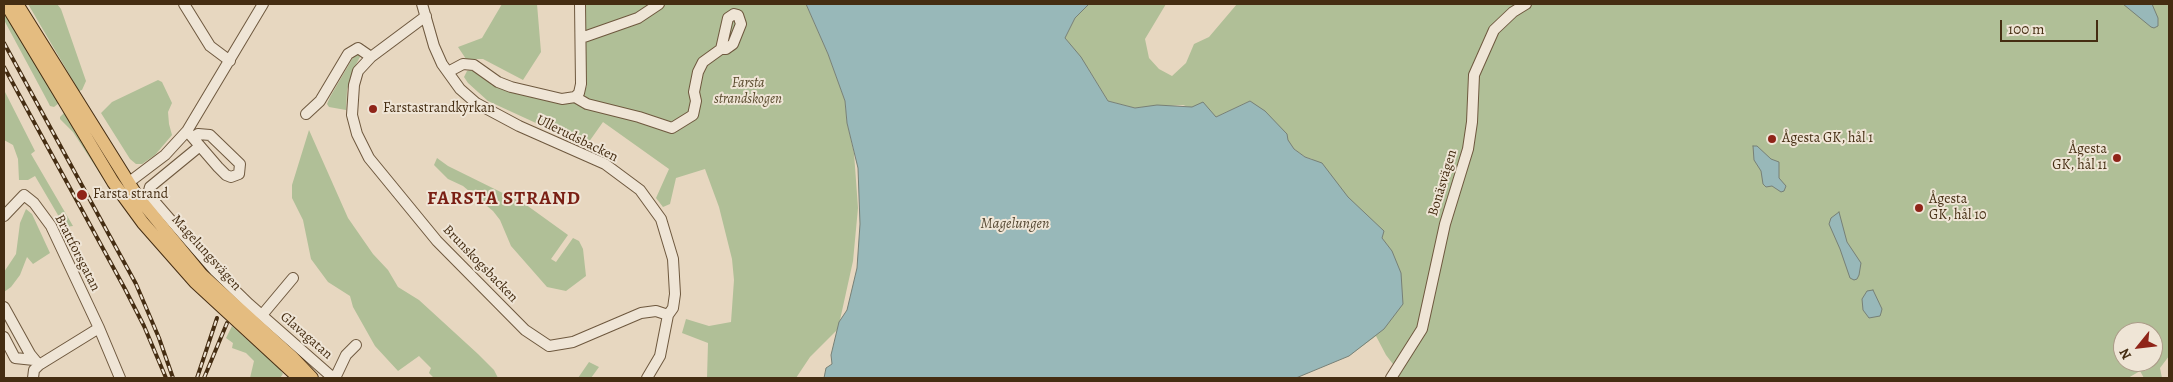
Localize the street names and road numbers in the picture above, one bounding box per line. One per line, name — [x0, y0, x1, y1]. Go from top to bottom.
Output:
street label: Ullerudsbacken — [533, 112, 621, 166]
street label: Bonäsvägen — [1425, 148, 1461, 218]
street label: Brattforsgatan — [51, 212, 103, 294]
street label: Magelungsvägen — [168, 212, 244, 294]
street label: Brunskogsbacken — [439, 222, 521, 306]
street label: Glavagatan — [276, 309, 336, 363]

